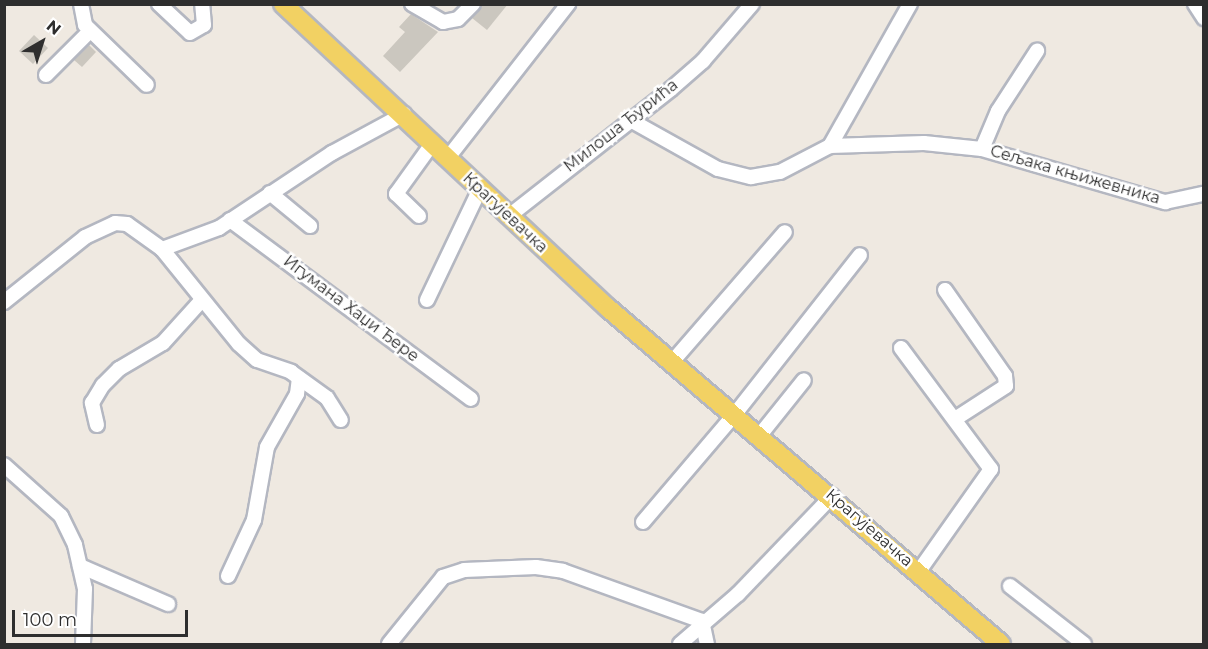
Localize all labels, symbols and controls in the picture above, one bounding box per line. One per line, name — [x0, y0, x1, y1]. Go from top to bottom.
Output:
north arrow — [12, 12, 72, 72]
text: N — [43, 16, 65, 39]
street label: Милоша Ђурића — [560, 76, 682, 176]
street label: Сељака књижевника — [988, 142, 1162, 208]
street label: Крагујевачка — [459, 169, 551, 257]
street label: Игумана Хаџи Ђере — [279, 252, 423, 366]
street label: Крагујевачка — [822, 485, 916, 571]
scale bar — [15, 598, 190, 636]
text: 100 m — [23, 609, 77, 631]

